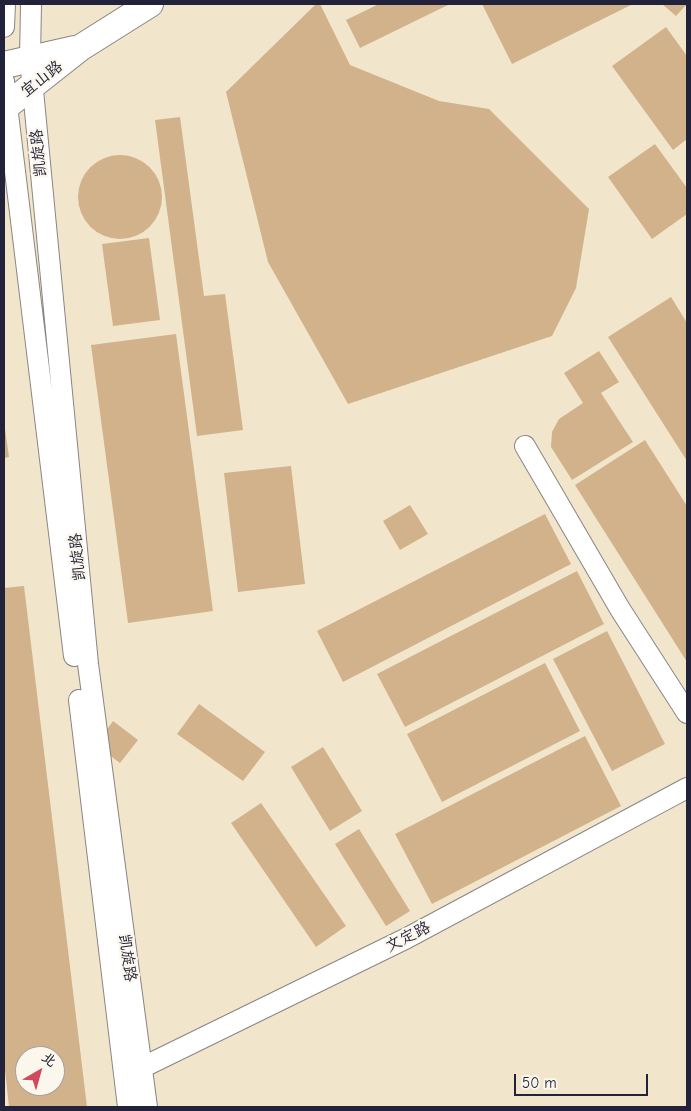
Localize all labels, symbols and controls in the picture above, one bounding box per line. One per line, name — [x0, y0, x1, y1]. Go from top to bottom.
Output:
street label: 宜山路 — [17, 57, 67, 101]
street label: 凯旋路 — [27, 128, 51, 178]
street label: 凯旋路 — [66, 532, 90, 582]
street label: 文定路 — [382, 918, 434, 956]
street label: 凯旋路 — [114, 933, 140, 983]
north arrow — [15, 1046, 65, 1096]
text: 北 — [38, 1049, 60, 1071]
scale bar — [516, 1064, 650, 1096]
text: 50 m — [522, 1074, 557, 1092]

